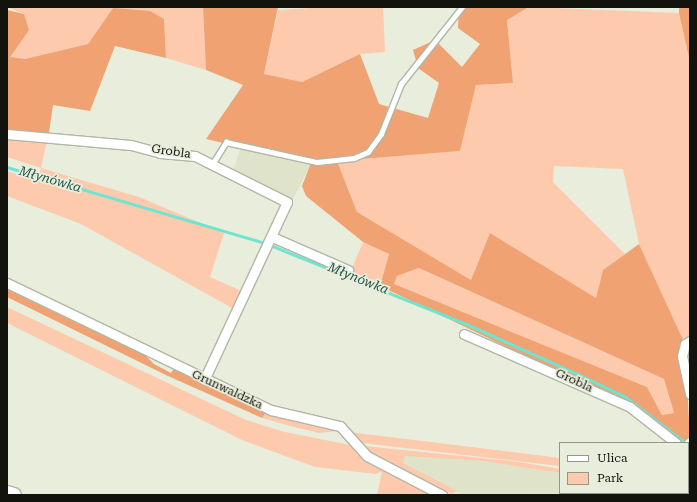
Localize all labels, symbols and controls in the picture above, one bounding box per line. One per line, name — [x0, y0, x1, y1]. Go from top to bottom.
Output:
street label: Grobla — [150, 142, 192, 162]
water label: Młynówka — [17, 164, 83, 196]
water label: Młynówka — [325, 260, 391, 298]
street label: Grobla — [553, 366, 595, 396]
street label: Grunwaldzka — [189, 367, 265, 413]
legend — [559, 442, 689, 494]
text: Ulica — [597, 451, 627, 465]
text: Park — [597, 471, 623, 485]

